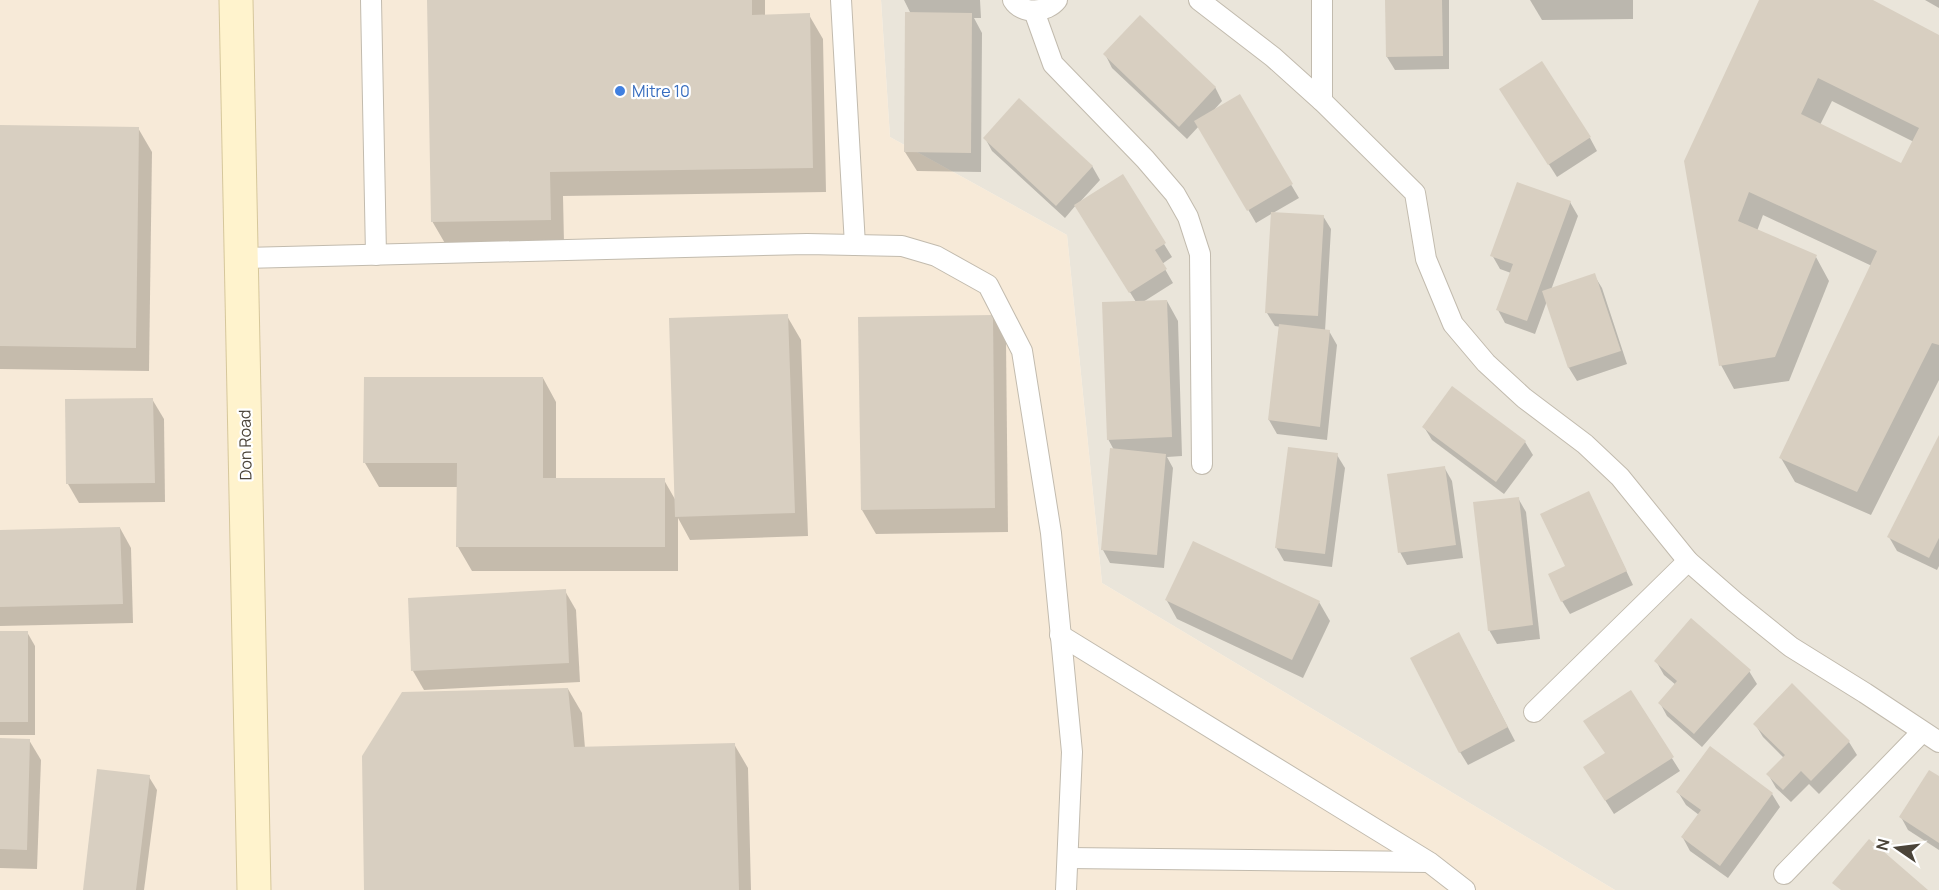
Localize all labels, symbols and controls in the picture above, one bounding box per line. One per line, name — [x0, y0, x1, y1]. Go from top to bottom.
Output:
place label: Mitre 10 — [632, 80, 690, 102]
marker: Mitre 10 — [613, 84, 627, 98]
street label: Don Road — [233, 409, 257, 481]
north arrow — [1867, 818, 1927, 878]
text: N — [1870, 836, 1895, 853]

